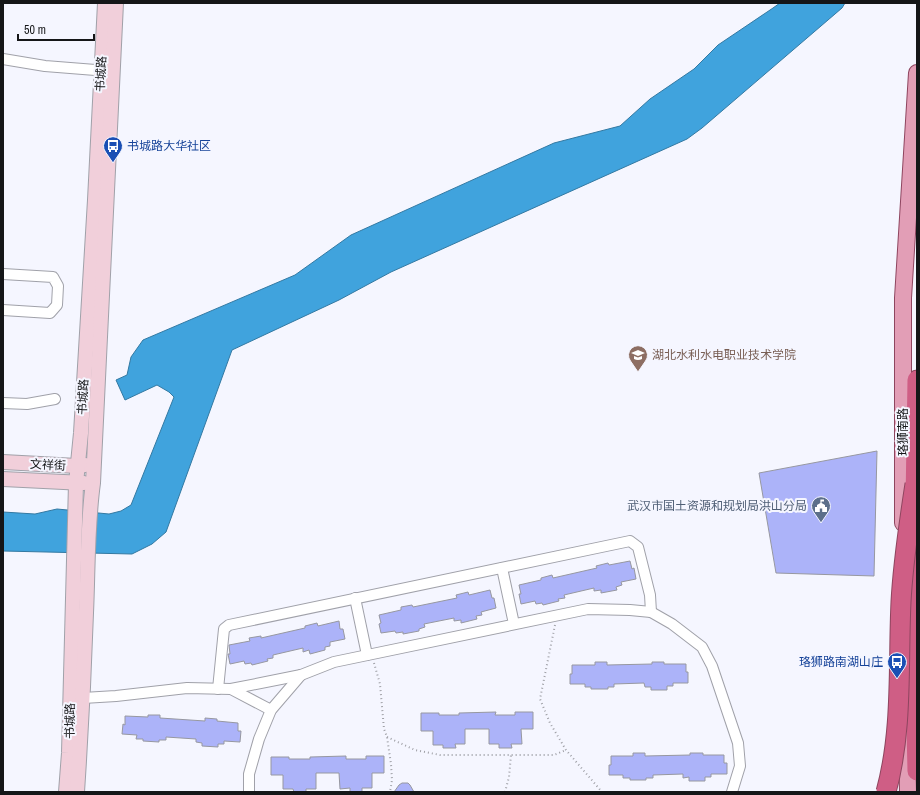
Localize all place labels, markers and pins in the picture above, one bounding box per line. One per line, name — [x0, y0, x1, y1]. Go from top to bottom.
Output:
bus stop icon: 书城路大华社区 — [102, 135, 124, 163]
place label: 书城路大华社区 — [127, 138, 211, 154]
school or university icon: 湖北水利水电职业技术学院 — [627, 344, 649, 372]
place label: 湖北水利水电职业技术学院 — [652, 347, 796, 363]
public building icon: 武汉市国土资源和规划局洪山分局 — [810, 495, 832, 523]
place label: 武汉市国土资源和规划局洪山分局 — [627, 498, 807, 514]
bus stop icon: 珞狮路南湖山庄 — [886, 651, 908, 679]
place label: 珞狮路南湖山庄 — [799, 654, 883, 670]

